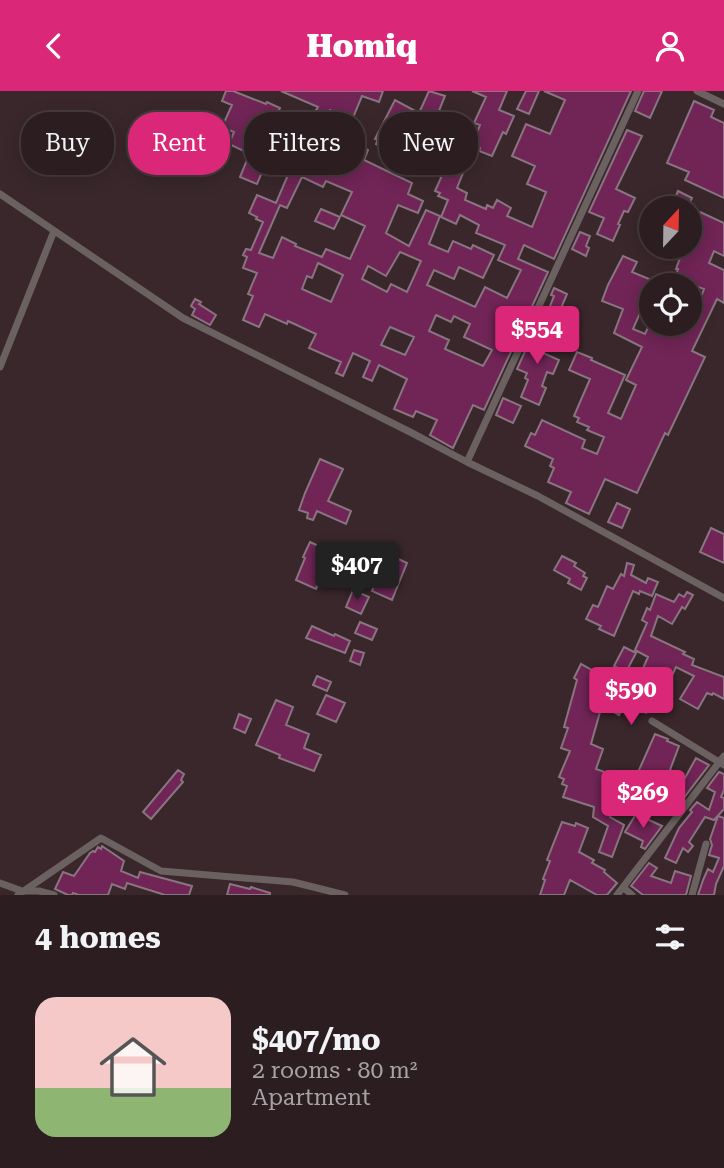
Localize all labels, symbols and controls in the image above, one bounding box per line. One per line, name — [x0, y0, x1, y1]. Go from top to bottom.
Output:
icon: back — [35, 27, 73, 65]
text: Homiq — [307, 27, 417, 65]
icon: person — [651, 27, 689, 65]
chip: Buy — [21, 112, 114, 175]
chip: Rent — [128, 112, 230, 175]
chip: Filters — [244, 112, 365, 175]
chip: New — [379, 112, 478, 175]
north arrow — [639, 196, 702, 259]
map controls — [639, 196, 702, 336]
button: locate — [639, 273, 702, 336]
pin: $554 — [496, 307, 578, 366]
text: $554 — [511, 315, 563, 342]
pin: $407 — [316, 543, 398, 602]
text: $407 — [331, 551, 383, 578]
pin: $590 — [590, 667, 672, 727]
text: $590 — [605, 676, 657, 703]
pin: $269 — [602, 771, 684, 830]
text: $269 — [617, 779, 669, 806]
icon: filters — [651, 918, 689, 956]
text: 4 homes — [35, 920, 161, 955]
text: $407/mo — [252, 1022, 381, 1057]
icon: home — [91, 1025, 175, 1109]
text: 2 rooms · 80 m² — [252, 1057, 418, 1084]
text: Apartment — [252, 1084, 371, 1111]

